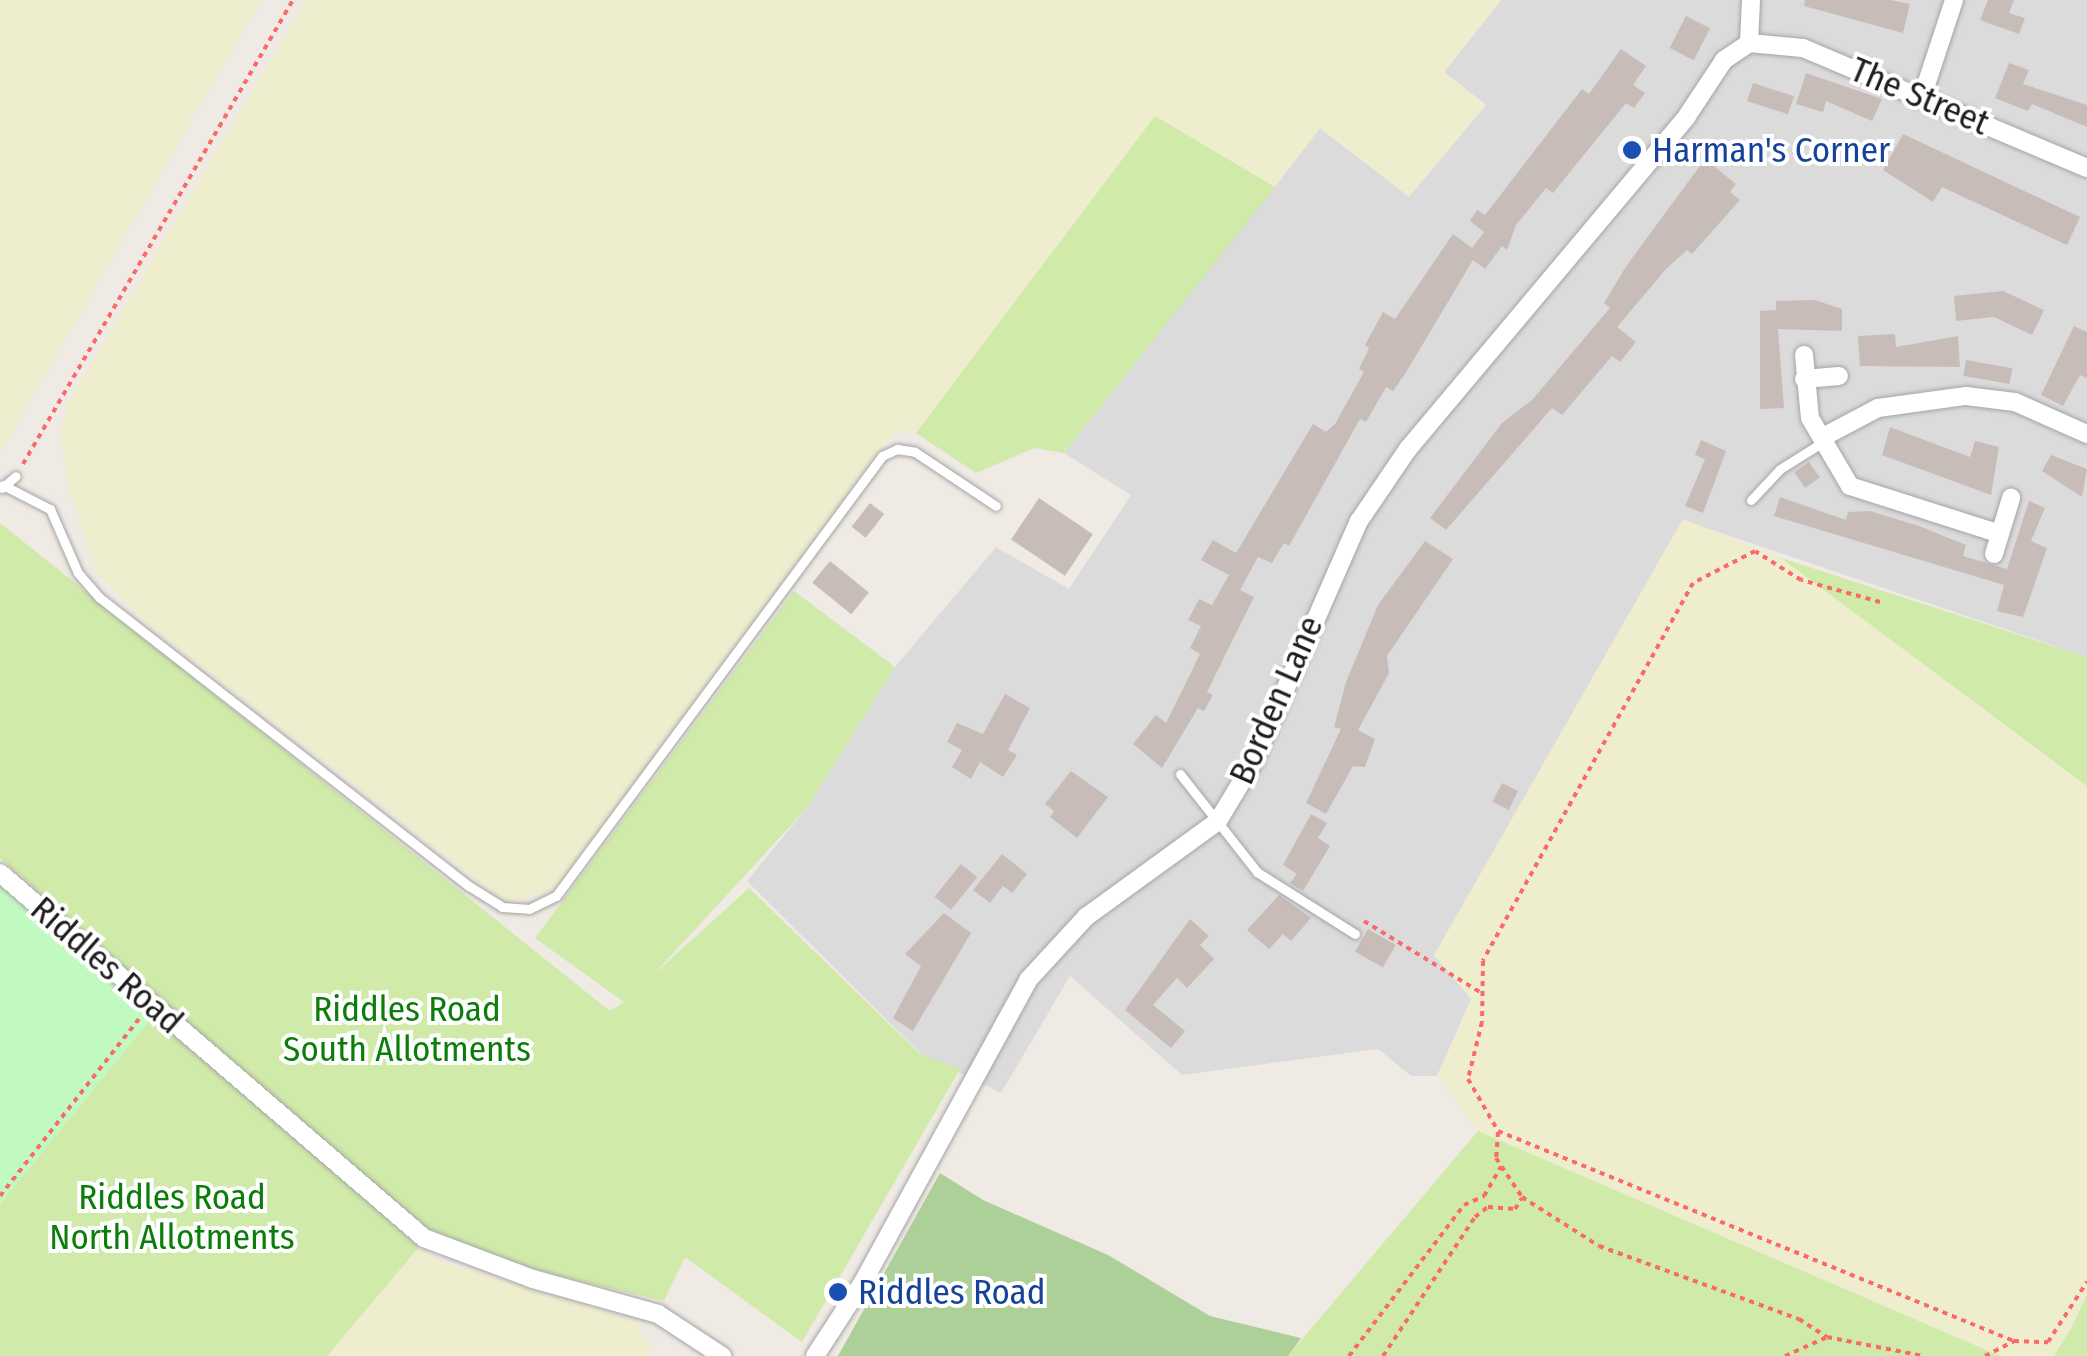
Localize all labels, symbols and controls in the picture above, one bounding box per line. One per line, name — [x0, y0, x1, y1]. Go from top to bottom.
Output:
street label: The Street — [1844, 48, 1996, 144]
place label: Harman's Corner — [1652, 129, 1890, 171]
marker: Harman's Corner — [1621, 139, 1643, 161]
street label: Borden Lane — [1220, 609, 1332, 791]
street label: Riddles Road — [22, 888, 192, 1042]
park label: Riddles Road South Allotments — [283, 988, 531, 1070]
park label: Riddles Road North Allotments — [49, 1176, 295, 1258]
place label: Riddles Road — [858, 1271, 1045, 1313]
marker: Riddles Road — [827, 1281, 849, 1303]

